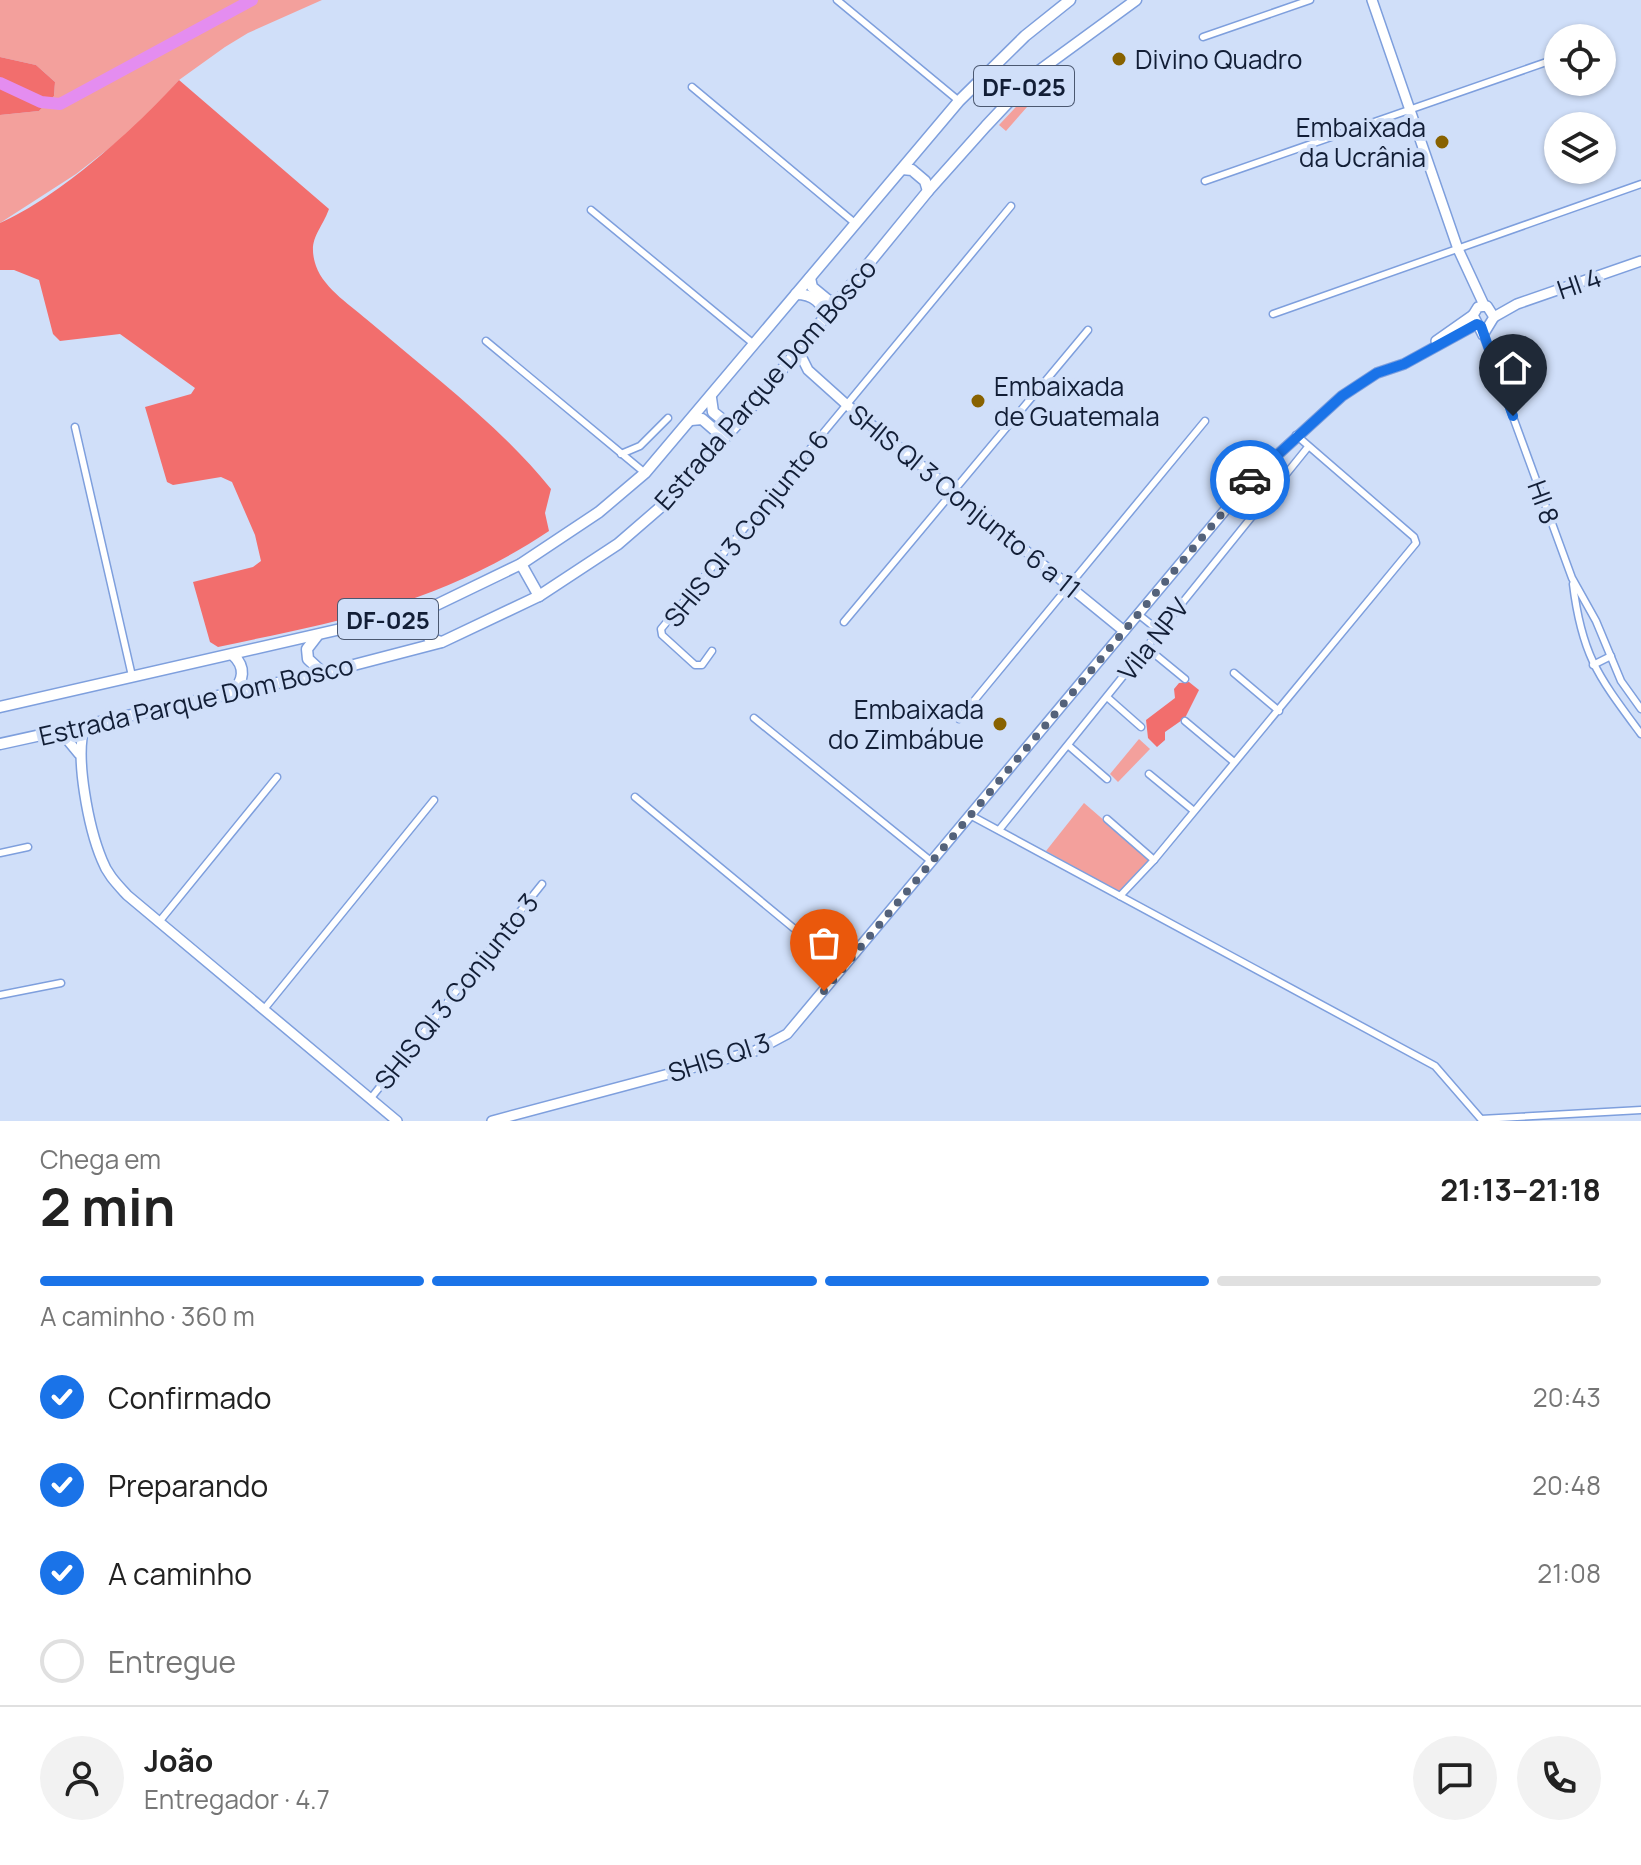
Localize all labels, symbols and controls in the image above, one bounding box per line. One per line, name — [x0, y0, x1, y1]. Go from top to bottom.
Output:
map controls — [1544, 24, 1616, 184]
button: locate — [1544, 24, 1616, 96]
place label: Divino Quadro — [1135, 41, 1302, 77]
marker: Divino Quadro — [1110, 50, 1128, 68]
road number: DF-025 — [974, 66, 1074, 106]
place label: Embaixada da Ucrânia — [1296, 109, 1426, 175]
button: layers — [1544, 112, 1616, 184]
marker: Embaixada da Ucrânia — [1433, 133, 1451, 151]
street label: Estrada Parque Dom Bosco — [646, 251, 884, 517]
street label: HI 4 — [1552, 259, 1606, 307]
pin — [1479, 334, 1547, 416]
icon: home — [1491, 346, 1535, 390]
place label: Embaixada de Guatemala — [994, 368, 1160, 434]
marker: Embaixada de Guatemala — [969, 392, 987, 410]
street label: SHIS QI 3 Conjunto 6 a 11 — [841, 396, 1089, 606]
street label: SHIS QI 3 Conjunto 6 — [655, 422, 837, 634]
courier — [1210, 440, 1290, 520]
icon: car — [1228, 458, 1272, 502]
street label: HI 8 — [1520, 475, 1568, 529]
street label: Vila NPV — [1109, 590, 1197, 688]
road number: DF-025 — [338, 599, 438, 639]
street label: Estrada Parque Dom Bosco — [35, 646, 357, 754]
place label: Embaixada do Zimbábue — [828, 691, 984, 757]
marker: Embaixada do Zimbábue — [991, 715, 1009, 733]
street label: SHIS QI 3 Conjunto 3 — [366, 885, 546, 1097]
pin — [790, 909, 858, 991]
icon: bag — [802, 921, 846, 965]
street label: SHIS QI 3 — [663, 1024, 775, 1090]
text: Chega em — [40, 1141, 161, 1177]
text: 21:13–21:18 — [1440, 1169, 1601, 1210]
text: 2 min — [40, 1171, 175, 1242]
text: A caminho · 360 m — [40, 1298, 255, 1334]
icon: check — [40, 1375, 84, 1419]
text: Confirmado — [108, 1377, 272, 1418]
text: 20:43 — [1533, 1379, 1601, 1415]
icon: check — [40, 1463, 84, 1507]
text: Preparando — [108, 1465, 268, 1506]
text: 20:48 — [1532, 1467, 1601, 1503]
icon: check — [40, 1551, 84, 1595]
text: A caminho — [108, 1553, 252, 1594]
text: 21:08 — [1537, 1555, 1601, 1591]
text: Entregue — [108, 1641, 236, 1682]
button: person — [40, 1736, 124, 1820]
button: chat — [1413, 1736, 1497, 1820]
button: phone — [1517, 1736, 1601, 1820]
text: João — [144, 1740, 213, 1781]
text: Entregador · 4.7 — [144, 1781, 330, 1817]

